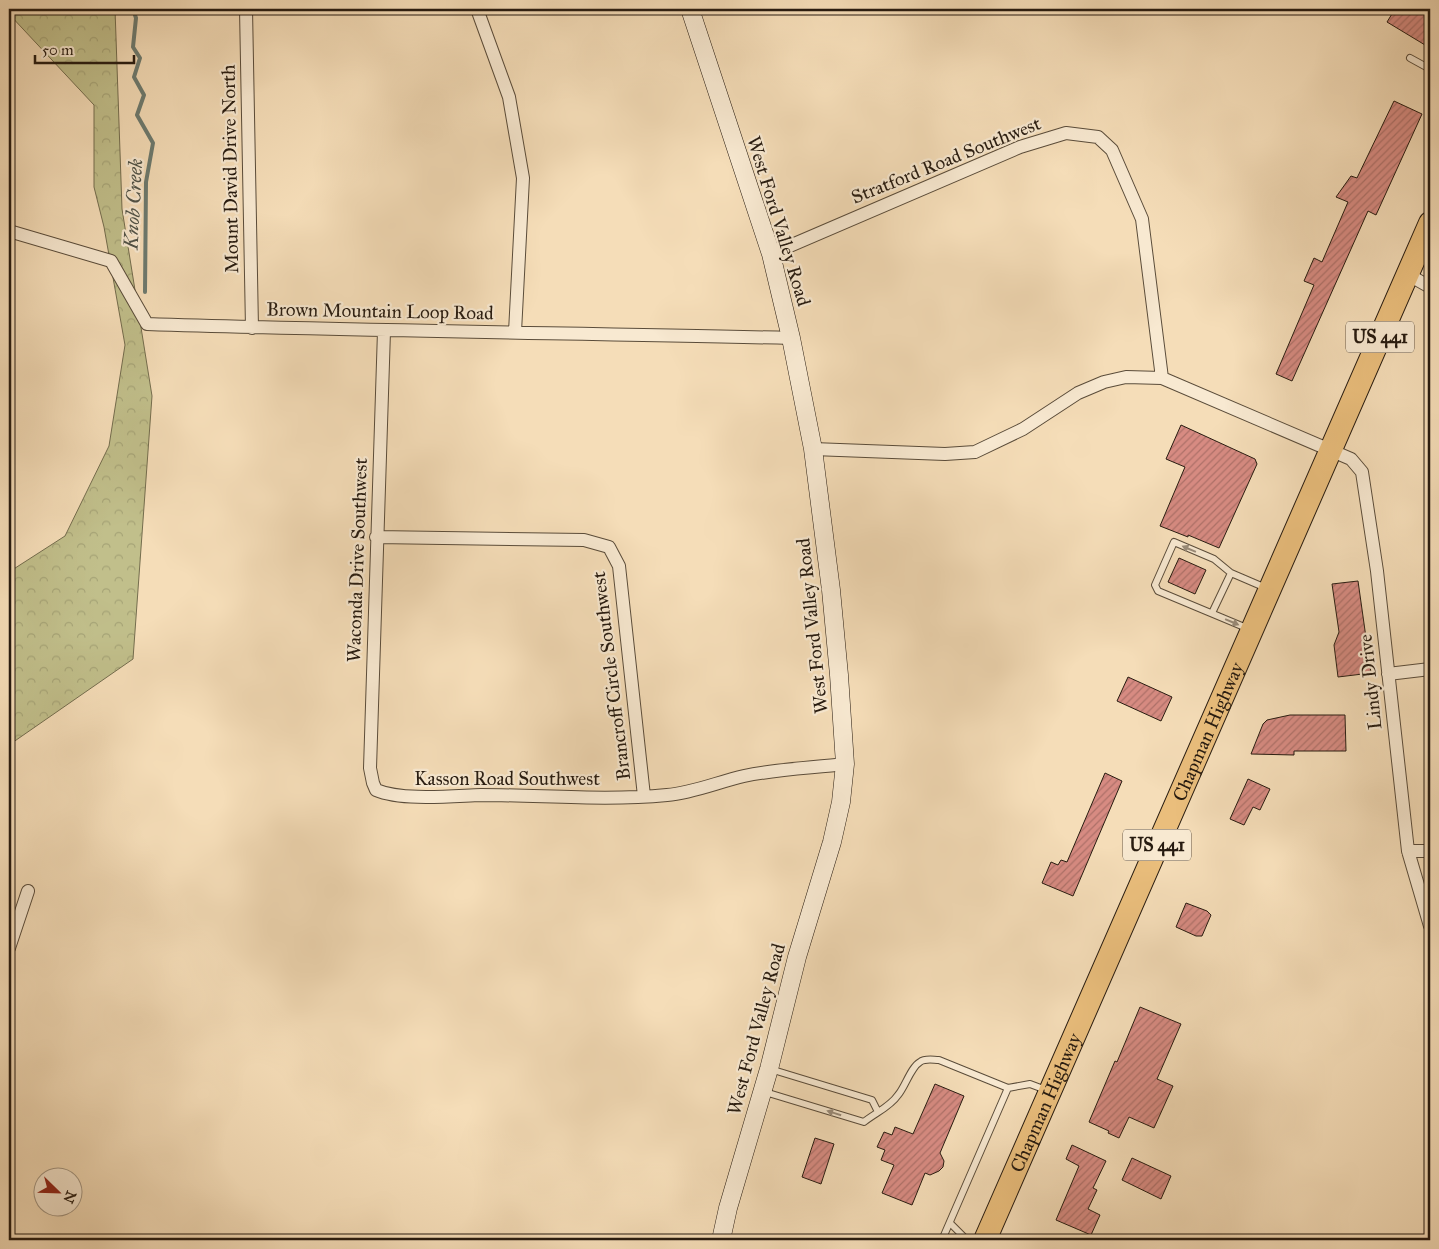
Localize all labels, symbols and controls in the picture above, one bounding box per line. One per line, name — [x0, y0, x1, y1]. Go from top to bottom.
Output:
scale bar — [35, 32, 134, 64]
text: 50 m — [42, 41, 74, 59]
street label: Mount David Drive North — [217, 64, 243, 274]
street label: Stratford Road Southwest — [848, 111, 1044, 209]
street label: West Ford Valley Road — [742, 133, 816, 309]
water label: Knob Creek — [119, 158, 147, 251]
street label: Brown Mountain Loop Road — [266, 298, 494, 324]
road number: US 441 — [1346, 322, 1414, 352]
street label: Waconda Drive Southwest — [342, 457, 372, 663]
street label: West Ford Valley Road — [791, 537, 833, 715]
one-way arrow — [1182, 544, 1196, 552]
street label: Brancroff Circle Southwest — [587, 570, 635, 782]
one-way arrow — [1225, 618, 1239, 626]
street label: Lindy Drive — [1354, 633, 1386, 731]
street label: Chapman Highway — [1167, 657, 1248, 805]
street label: Kasson Road Southwest — [414, 767, 600, 790]
road number: US 441 — [1123, 830, 1191, 860]
street label: West Ford Valley Road — [722, 940, 790, 1117]
street label: Chapman Highway — [1005, 1029, 1086, 1176]
one-way arrow — [826, 1108, 841, 1116]
north arrow — [32, 1166, 82, 1216]
text: N — [59, 1188, 80, 1206]

